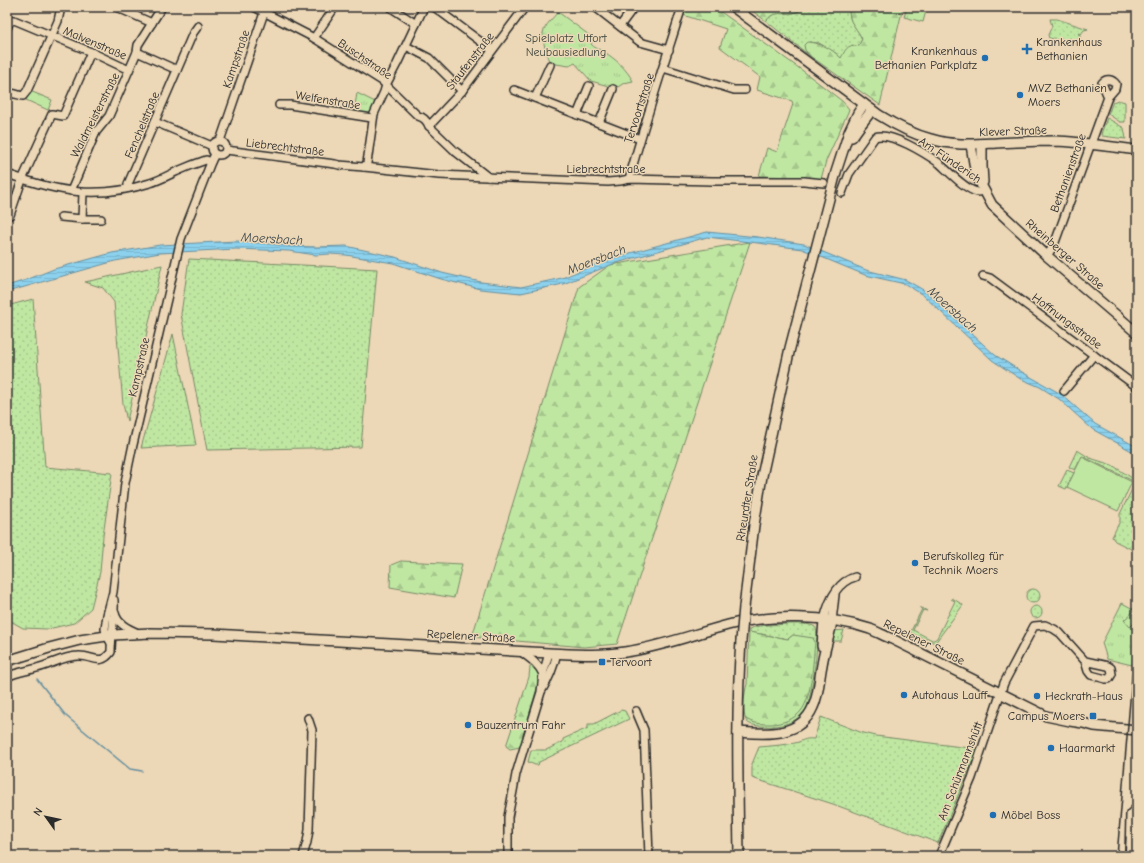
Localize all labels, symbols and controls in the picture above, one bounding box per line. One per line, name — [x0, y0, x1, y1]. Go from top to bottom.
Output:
street label: Malvenstraße — [61, 23, 129, 63]
street label: Kampstraße — [220, 28, 252, 90]
street label: Staufenstraße — [443, 29, 497, 93]
park label: Spielplatz Utfort Neubausiedlung — [525, 31, 607, 59]
place label: Krankenhaus Bethanien — [1036, 35, 1102, 63]
street label: Buschstraße — [335, 36, 395, 82]
marker: Krankenhaus Bethanien — [1021, 43, 1033, 55]
place label: Krankenhaus Bethanien Parkplatz — [875, 44, 978, 72]
marker: Krankenhaus Bethanien Parkplatz — [980, 53, 990, 63]
street label: Waldmeisterstraße — [67, 70, 123, 160]
street label: Tervoortstraße — [621, 71, 657, 145]
place label: MVZ Bethanien Moers — [1028, 81, 1107, 109]
street label: Welfenstraße — [295, 88, 361, 112]
street label: Fenchelstraße — [122, 89, 162, 161]
marker: MVZ Bethanien Moers — [1015, 90, 1025, 100]
street label: Klever Straße — [979, 123, 1047, 139]
street label: Bethanienstraße — [1047, 132, 1089, 214]
street label: Am Fünderich — [916, 134, 984, 186]
street label: Liebrechtstraße — [245, 135, 325, 159]
street label: Liebrechtstraße — [567, 162, 645, 176]
street label: Rheinberger Straße — [1023, 216, 1107, 292]
water label: Moersbach — [240, 229, 303, 248]
water label: Moersbach — [564, 241, 628, 278]
water label: Moersbach — [924, 282, 981, 336]
street label: Hoffnungsstraße — [1029, 290, 1105, 352]
street label: Kampstraße — [125, 336, 153, 398]
street label: Rheurdter Straße — [733, 454, 761, 542]
place label: Berufskolleg für Technik Moers — [923, 549, 1004, 577]
marker: Berufskolleg für Technik Moers — [910, 558, 920, 568]
street label: Repelener Straße — [881, 616, 967, 668]
street label: Repelener Straße — [426, 627, 516, 645]
place label: Tervoort — [610, 655, 652, 669]
marker: Tervoort — [597, 657, 607, 667]
place label: Autohaus Lauff — [912, 688, 988, 702]
place label: Heckrath-Haus — [1045, 689, 1123, 703]
marker: Autohaus Lauff — [899, 690, 909, 700]
marker: Heckrath-Haus — [1032, 691, 1042, 701]
place label: Campus Moers — [1008, 709, 1085, 723]
marker: Campus Moers — [1088, 711, 1098, 721]
place label: Bauzentrum Fahr — [476, 718, 565, 732]
street label: Am Schürmannshütt — [935, 719, 985, 822]
marker: Bauzentrum Fahr — [463, 720, 473, 730]
place label: Haarmarkt — [1059, 741, 1116, 755]
marker: Haarmarkt — [1046, 743, 1056, 753]
north arrow — [26, 797, 66, 837]
text: N — [31, 805, 45, 818]
place label: Möbel Boss — [1001, 808, 1060, 822]
marker: Möbel Boss — [988, 810, 998, 820]

